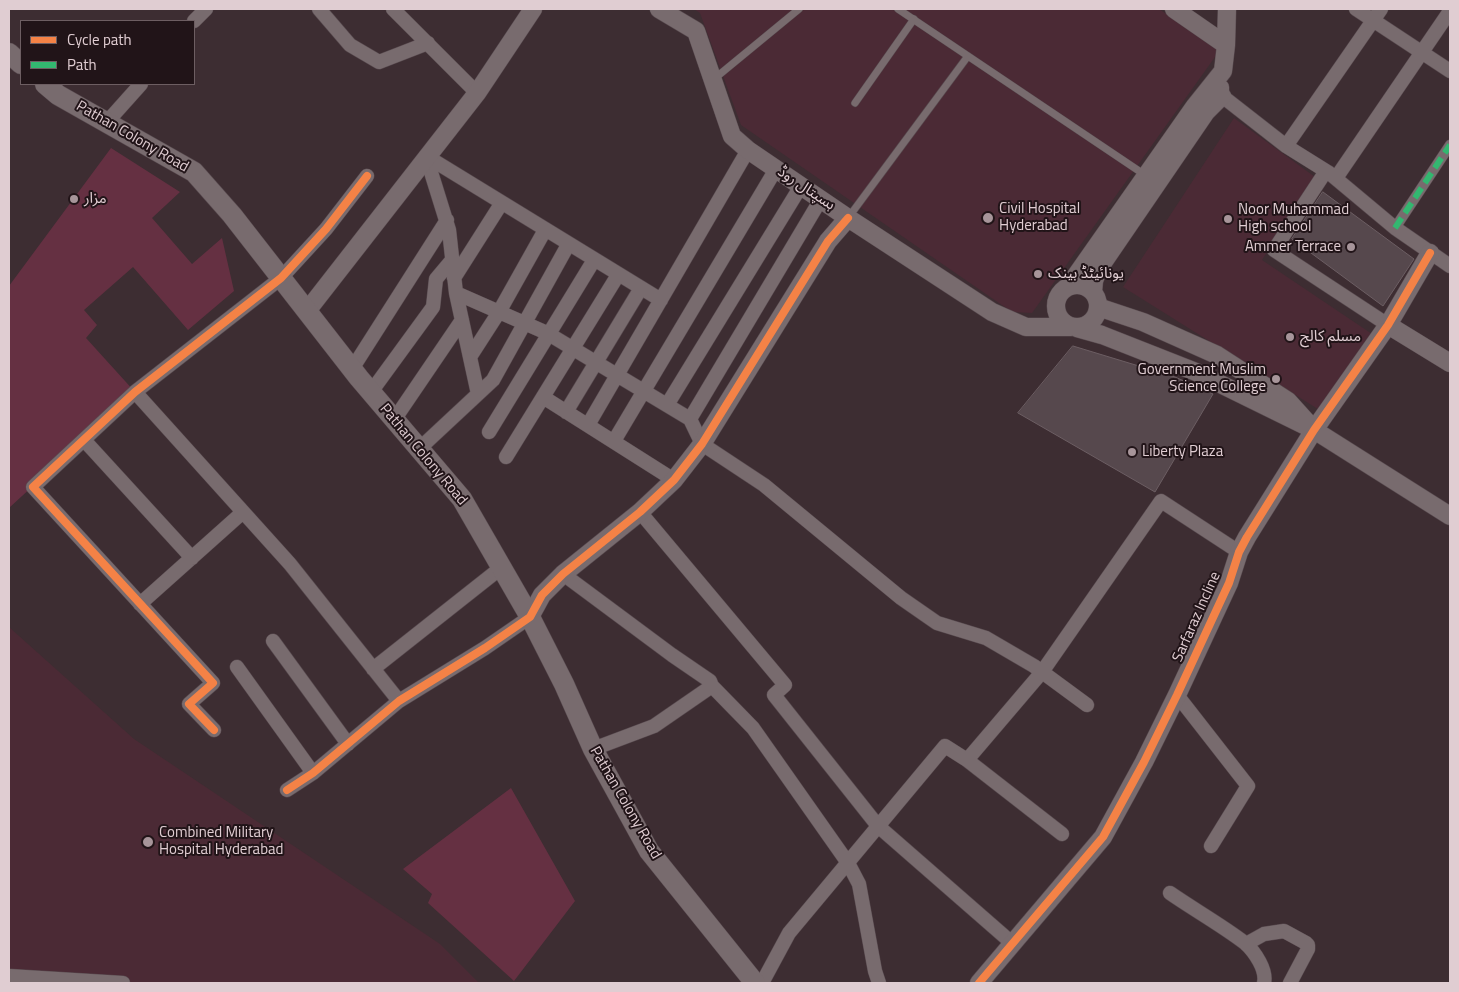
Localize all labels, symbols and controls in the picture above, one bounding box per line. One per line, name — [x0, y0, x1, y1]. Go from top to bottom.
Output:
legend — [20, 20, 195, 85]
text: Cycle path — [67, 28, 132, 51]
text: Path — [67, 53, 97, 76]
street label: Pathan Colony Road — [73, 97, 191, 177]
street label: ہسپتال روڈ — [774, 163, 838, 215]
place label: مزار — [84, 190, 107, 208]
marker: مزار — [68, 193, 80, 205]
place label: Civil Hospital Hyderabad — [999, 200, 1080, 235]
place label: Noor Muhammad High school — [1238, 201, 1349, 236]
marker: Civil Hospital Hyderabad — [981, 211, 995, 225]
marker: Noor Muhammad High school — [1222, 213, 1234, 225]
place label: Ammer Terrace — [1245, 238, 1341, 256]
marker: Ammer Terrace — [1345, 241, 1357, 253]
place label: یونائیٹڈ بینک — [1048, 265, 1124, 283]
marker: یونائیٹڈ بینک — [1032, 268, 1044, 280]
place label: مسلم کالج — [1300, 328, 1361, 346]
marker: مسلم کالج — [1284, 331, 1296, 343]
place label: Government Muslim Science College — [1138, 361, 1266, 396]
marker: Government Muslim Science College — [1270, 373, 1282, 385]
street label: Pathan Colony Road — [375, 401, 471, 509]
place label: Liberty Plaza — [1142, 443, 1223, 461]
marker: Liberty Plaza — [1126, 446, 1138, 458]
street label: Sarfaraz Incline — [1169, 569, 1225, 665]
street label: Pathan Colony Road — [585, 744, 665, 862]
place label: Combined Military Hospital Hyderabad — [159, 824, 283, 859]
marker: Combined Military Hospital Hyderabad — [141, 835, 155, 849]

